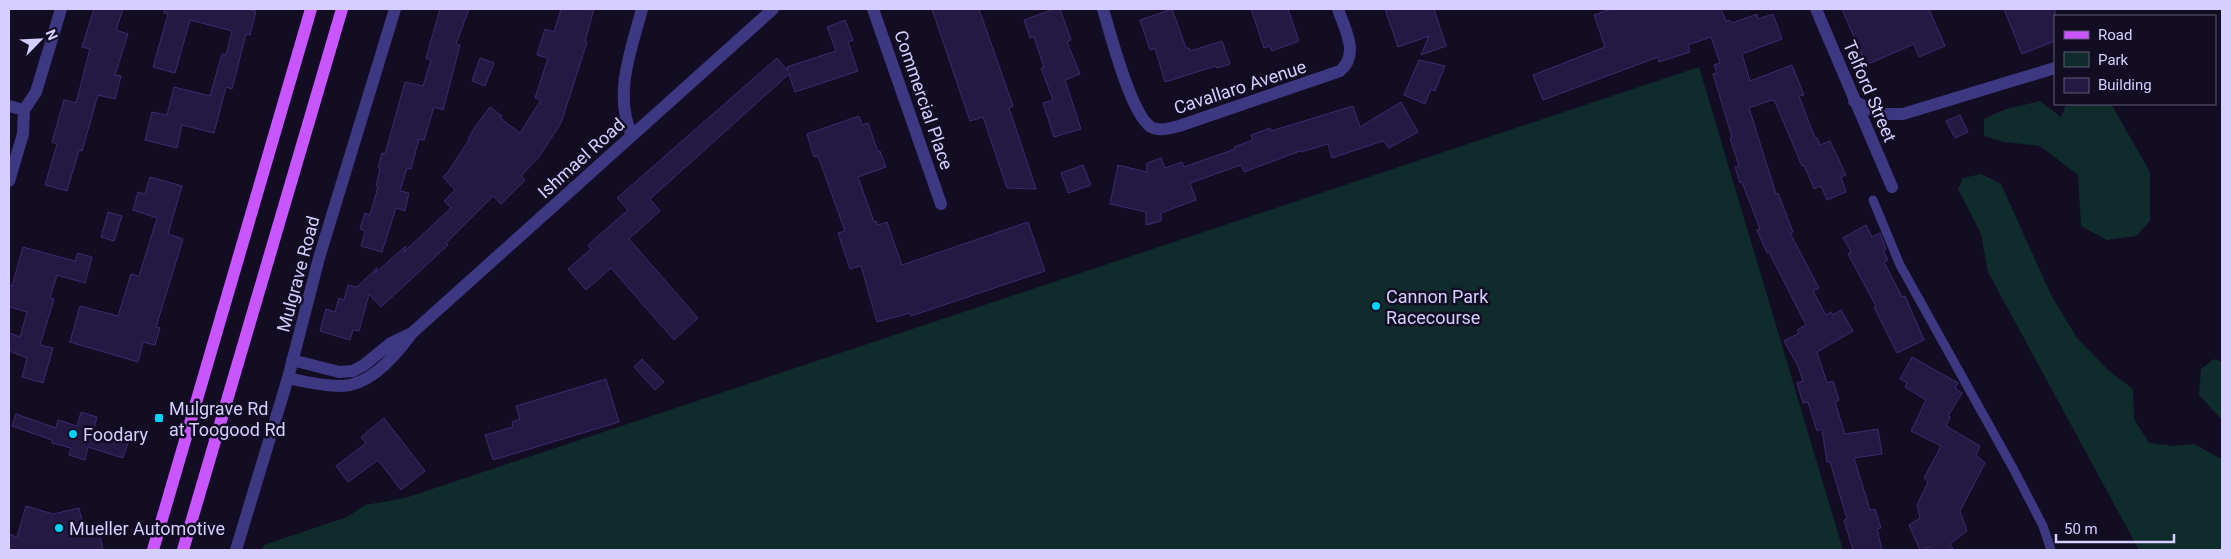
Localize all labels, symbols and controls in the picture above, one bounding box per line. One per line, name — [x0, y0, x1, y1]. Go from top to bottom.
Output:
north arrow — [15, 15, 65, 65]
legend — [2054, 15, 2216, 105]
text: Road — [2098, 26, 2132, 44]
text: N — [43, 27, 61, 42]
street label: Commercial Place — [890, 28, 958, 172]
street label: Telford Street — [1839, 37, 1901, 145]
text: Park — [2098, 51, 2129, 69]
street label: Cavallaro Avenue — [1171, 56, 1309, 118]
text: Building — [2098, 76, 2152, 94]
street label: Ishmael Road — [533, 114, 629, 202]
street label: Mulgrave Road — [272, 214, 324, 334]
place label: Cannon Park Racecourse — [1386, 286, 1489, 328]
marker: Cannon Park Racecourse — [1370, 300, 1382, 312]
place label: Mulgrave Rd at Toogood Rd — [169, 398, 286, 440]
marker: Mulgrave Rd at Toogood Rd — [153, 412, 165, 424]
place label: Foodary — [83, 424, 148, 445]
marker: Foodary — [67, 428, 79, 440]
scale bar — [2056, 512, 2174, 544]
place label: Mueller Automotive — [69, 518, 225, 539]
text: 50 m — [2064, 520, 2098, 538]
marker: Mueller Automotive — [53, 522, 65, 534]

